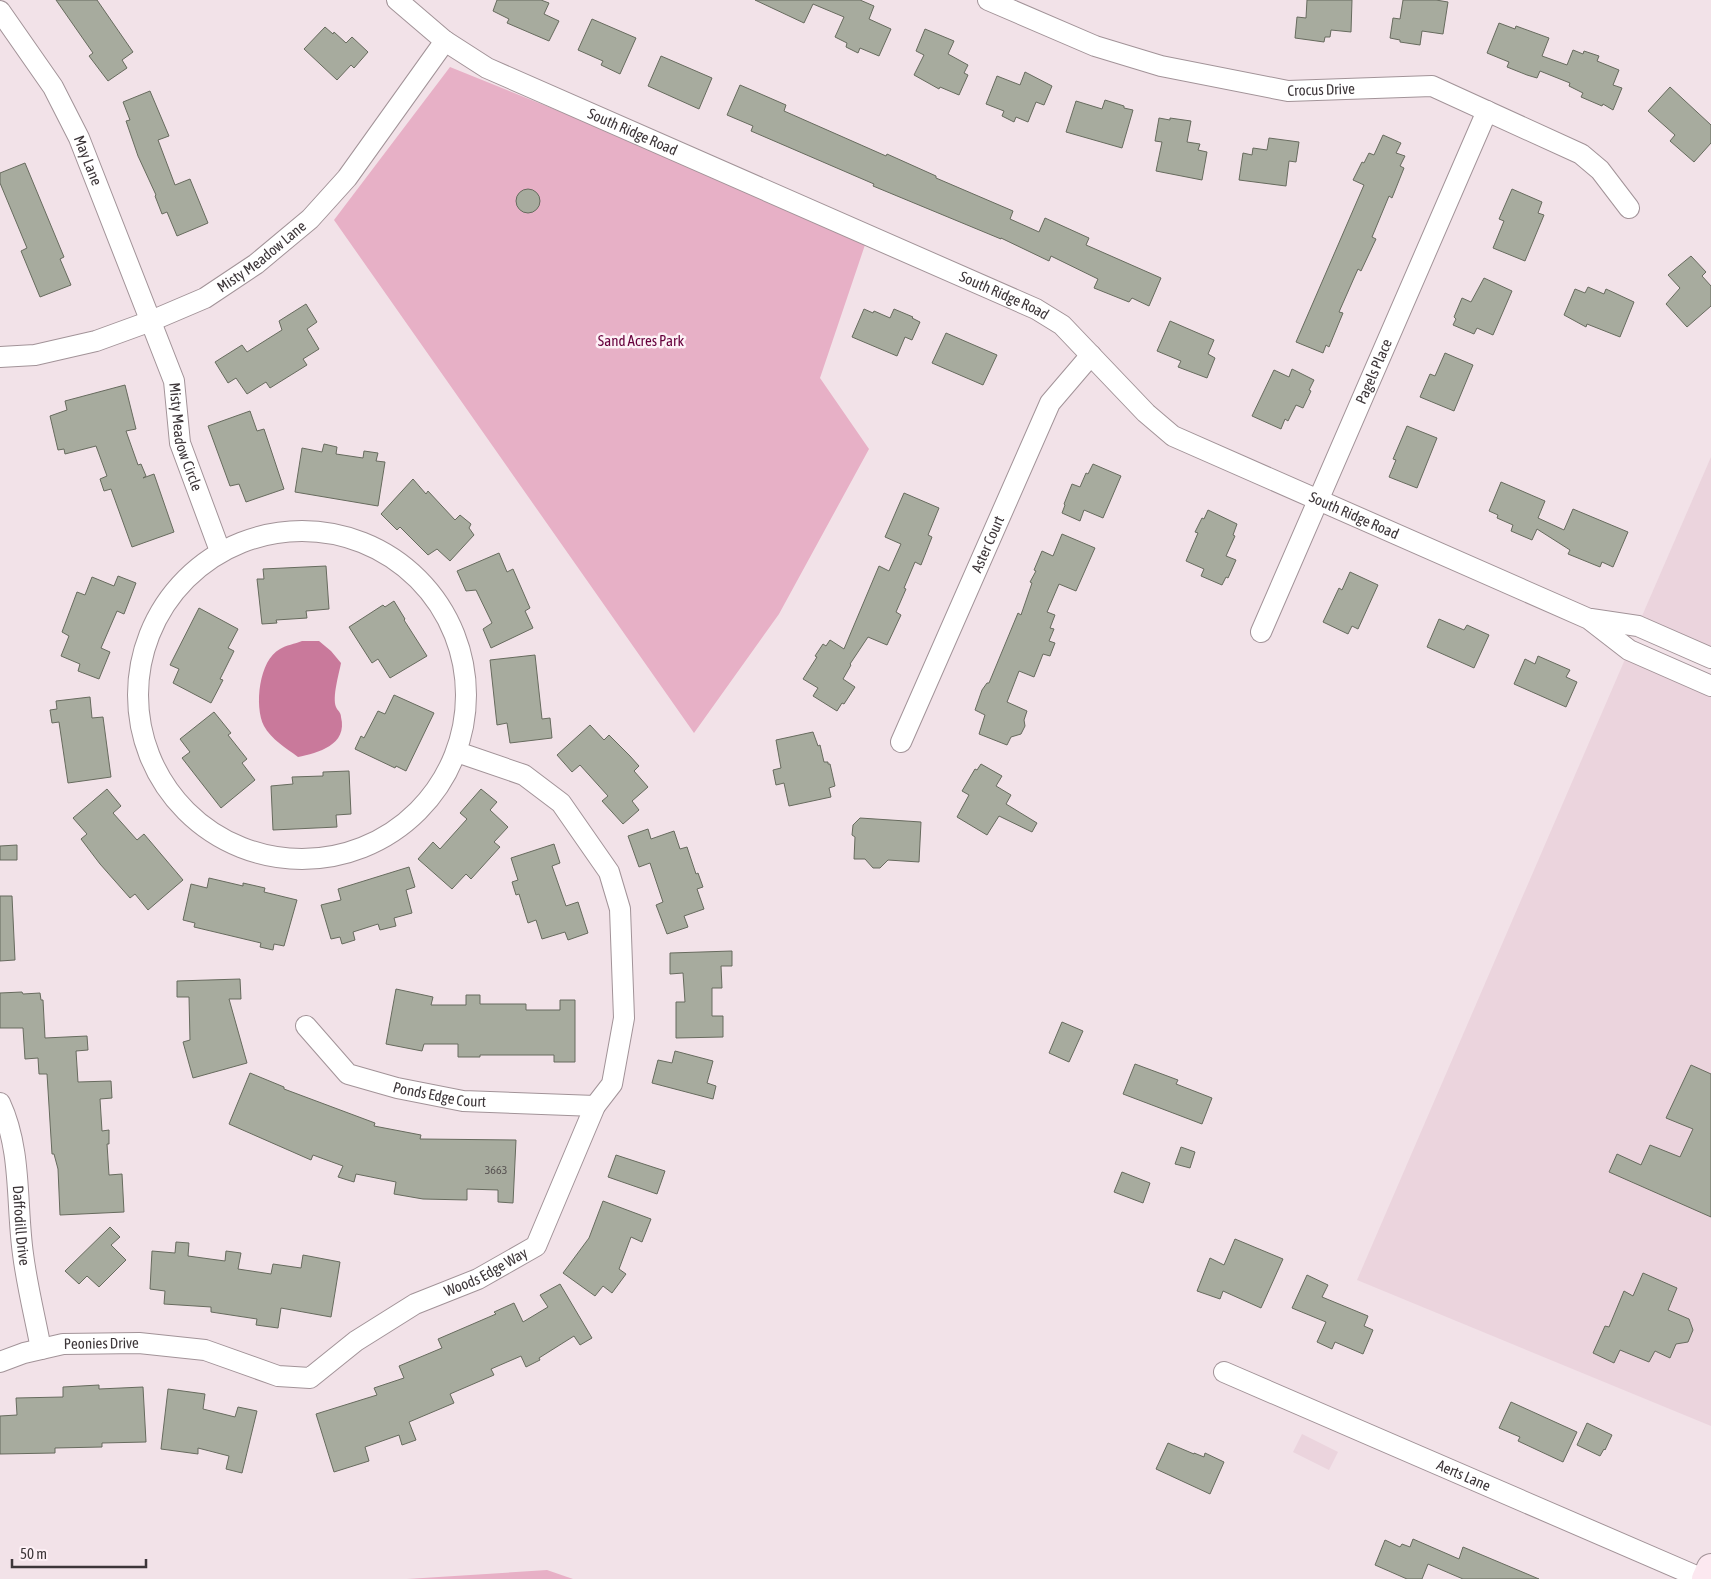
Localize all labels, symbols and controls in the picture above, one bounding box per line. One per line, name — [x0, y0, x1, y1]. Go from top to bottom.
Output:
street label: Crocus Drive — [1287, 80, 1355, 99]
street label: South Ridge Road — [585, 104, 680, 159]
street label: May Lane — [71, 133, 106, 188]
street label: Misty Meadow Lane — [214, 217, 309, 295]
street label: South Ridge Road — [957, 268, 1052, 323]
park label: Sand Acres Park — [598, 332, 685, 349]
street label: Pagels Place — [1352, 336, 1395, 406]
street label: Misty Meadow Circle — [166, 382, 206, 493]
street label: South Ridge Road — [1307, 488, 1402, 542]
street label: Aster Court — [968, 513, 1007, 575]
street label: Ponds Edge Court — [391, 1078, 486, 1110]
house number: 3663 — [485, 1163, 507, 1177]
street label: Daffodill Drive — [10, 1185, 34, 1267]
street label: Woods Edge Way — [442, 1244, 530, 1300]
street label: Peonies Drive — [64, 1334, 139, 1352]
street label: Aerts Lane — [1434, 1456, 1494, 1494]
scale bar — [12, 1536, 146, 1568]
text: 50 m — [20, 1545, 47, 1562]

